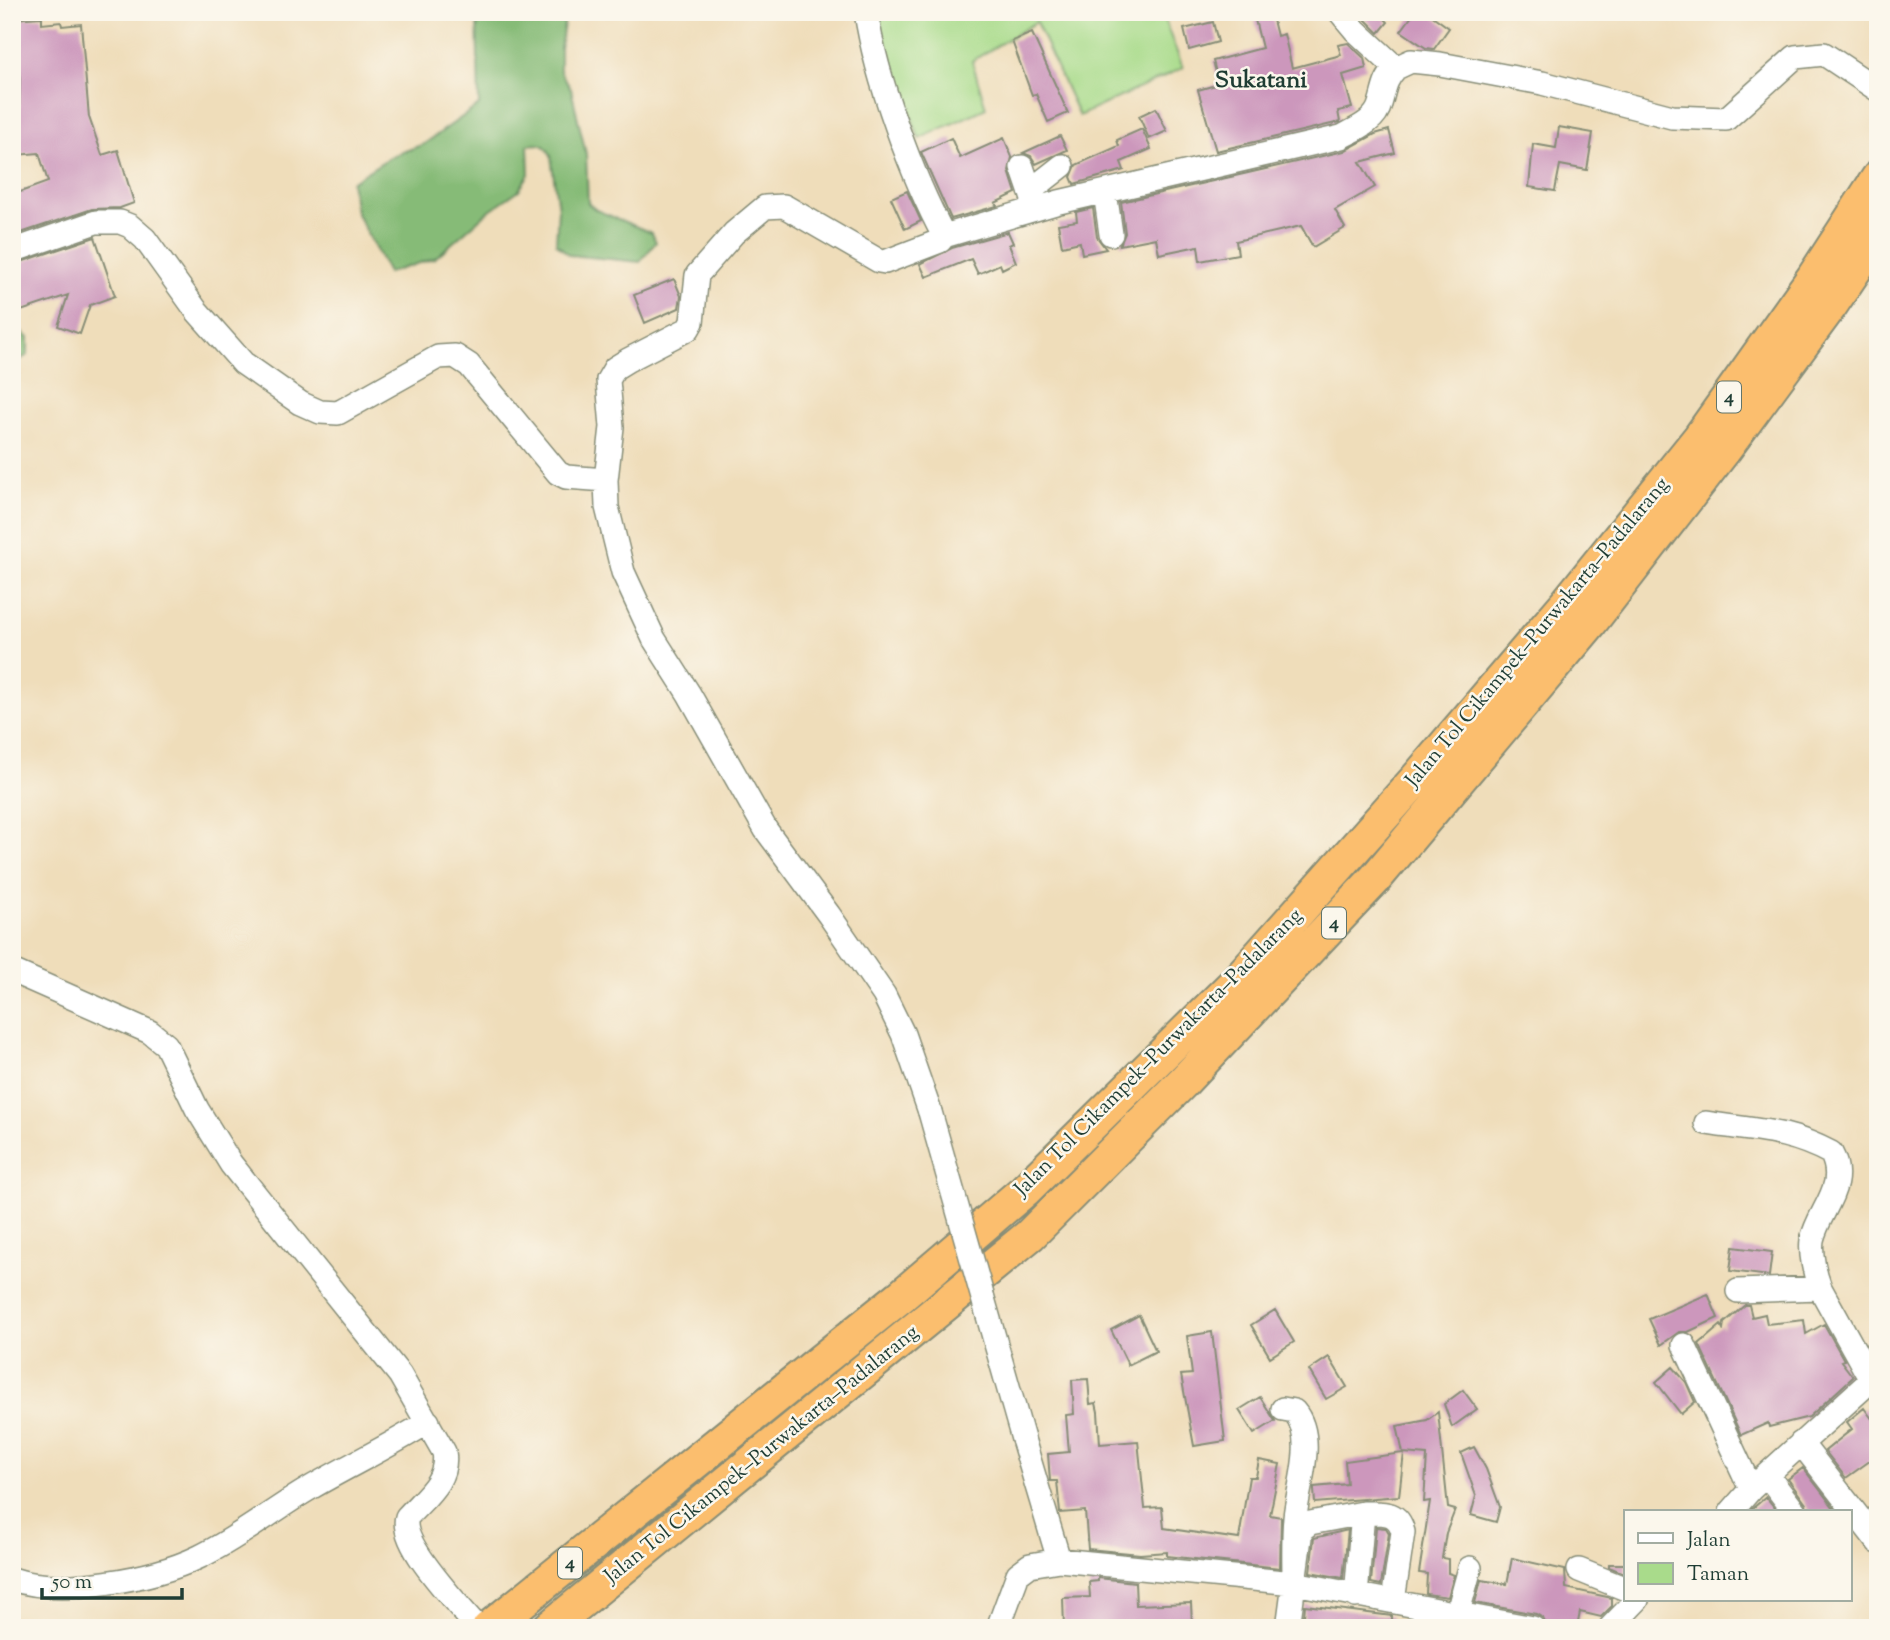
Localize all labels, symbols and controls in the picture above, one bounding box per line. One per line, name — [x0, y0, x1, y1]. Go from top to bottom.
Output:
district label: Sukatani — [1215, 64, 1307, 98]
road number: 4 — [1717, 382, 1741, 412]
street label: Jalan Tol Cikampek–Purwakarta–Padalarang — [1398, 471, 1677, 795]
street label: Jalan Tol Cikampek–Purwakarta–Padalarang — [1007, 902, 1310, 1205]
road number: 4 — [1322, 908, 1346, 939]
street label: Jalan Tol Cikampek–Purwakarta–Padalarang — [598, 1318, 926, 1592]
legend — [1624, 1510, 1852, 1602]
text: Jalan — [1686, 1526, 1731, 1556]
road number: 4 — [558, 1548, 582, 1578]
scale bar — [42, 1556, 182, 1600]
text: Taman — [1687, 1560, 1749, 1590]
text: 50 m — [51, 1568, 92, 1598]

